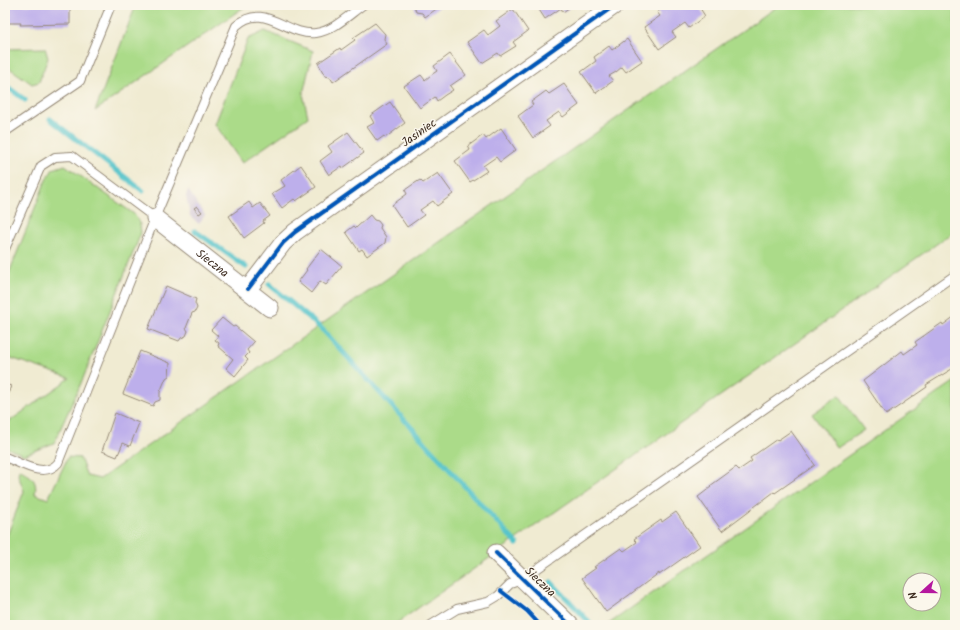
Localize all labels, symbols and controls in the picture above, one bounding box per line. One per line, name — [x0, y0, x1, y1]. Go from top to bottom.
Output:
street label: Jasiniec — [397, 114, 441, 152]
street label: Sieczna — [192, 244, 233, 282]
street label: Sieczna — [520, 562, 560, 602]
north arrow — [902, 572, 942, 612]
text: N — [904, 589, 923, 602]

